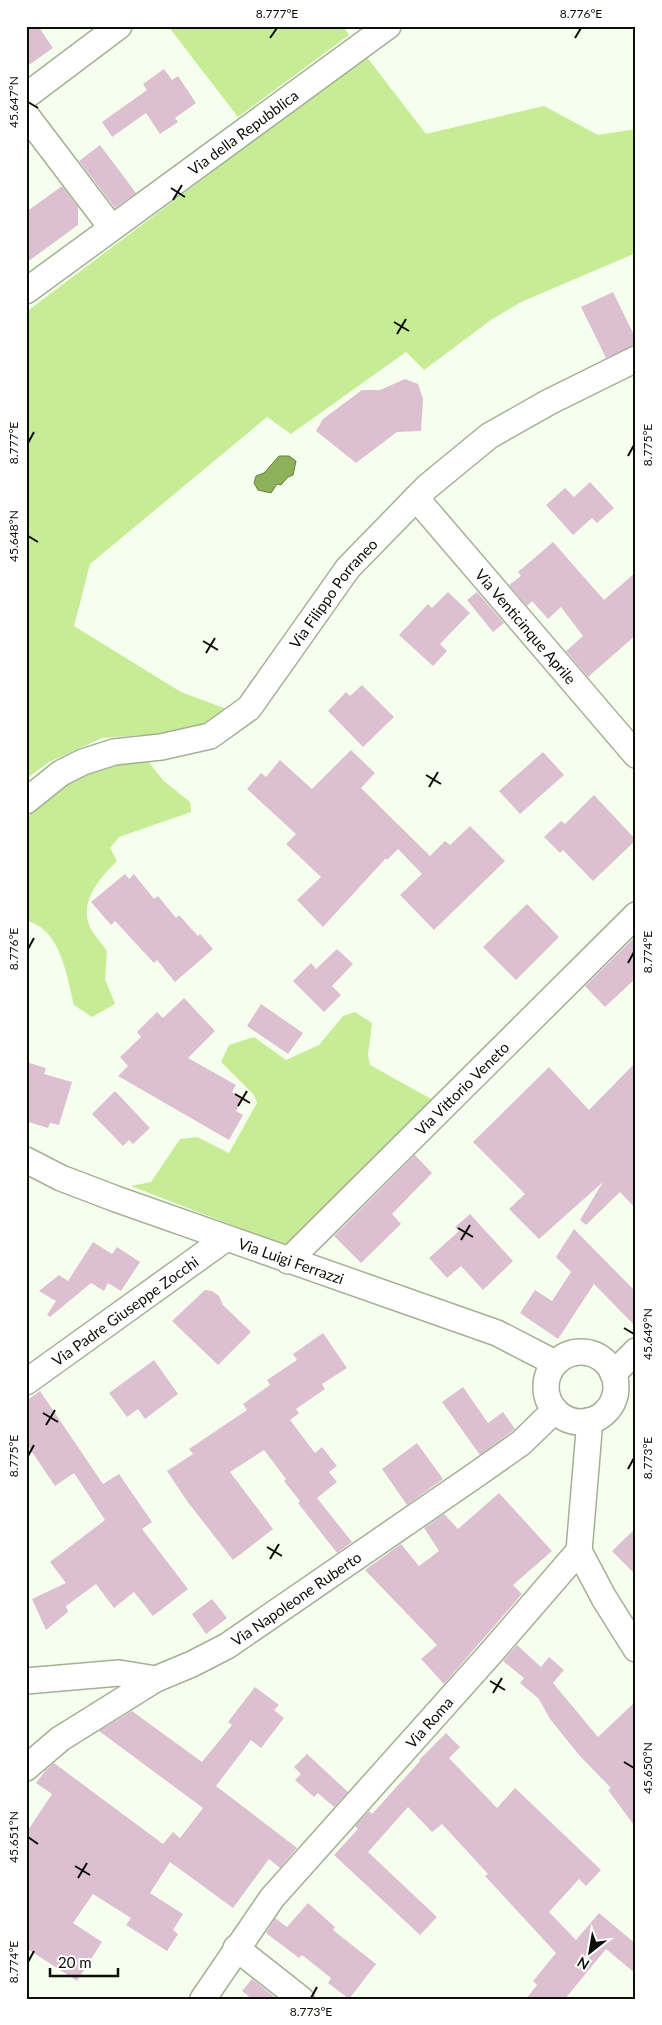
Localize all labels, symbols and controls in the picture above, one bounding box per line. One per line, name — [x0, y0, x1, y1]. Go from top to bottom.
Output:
text: 8.777°E — [256, 6, 298, 21]
text: 8.776°E — [560, 6, 602, 21]
text: 45.647°N — [6, 76, 21, 128]
street label: Via della Repubblica — [184, 86, 302, 178]
text: 8.777°E — [6, 422, 21, 464]
text: 8.775°E — [640, 424, 655, 466]
text: 45.648°N — [6, 510, 21, 562]
street label: Via Filippo Porraneo — [285, 535, 381, 651]
street label: Via Venticinque Aprile — [472, 565, 580, 687]
text: 8.776°E — [6, 928, 21, 970]
text: 8.774°E — [640, 931, 655, 973]
street label: Via Vittorio Veneto — [411, 1038, 512, 1139]
street label: Via Luigi Ferrazzi — [236, 1234, 347, 1288]
street label: Via Padre Giuseppe Zocchi — [48, 1252, 202, 1369]
text: 45.649°N — [640, 1308, 655, 1360]
text: 8.775°E — [6, 1435, 21, 1477]
text: 8.773°E — [640, 1437, 655, 1479]
street label: Via Napoleone Ruberto — [227, 1547, 365, 1650]
street label: Via Roma — [402, 1693, 456, 1751]
text: 45.650°N — [640, 1742, 655, 1794]
text: 45.651°N — [6, 1811, 21, 1863]
north arrow — [564, 1928, 614, 1978]
text: 8.774°E — [6, 1941, 21, 1983]
scale bar — [50, 1945, 118, 1977]
text: 20 m — [58, 1953, 92, 1971]
text: N — [574, 1954, 592, 1974]
text: 8.773°E — [290, 2004, 332, 2019]

